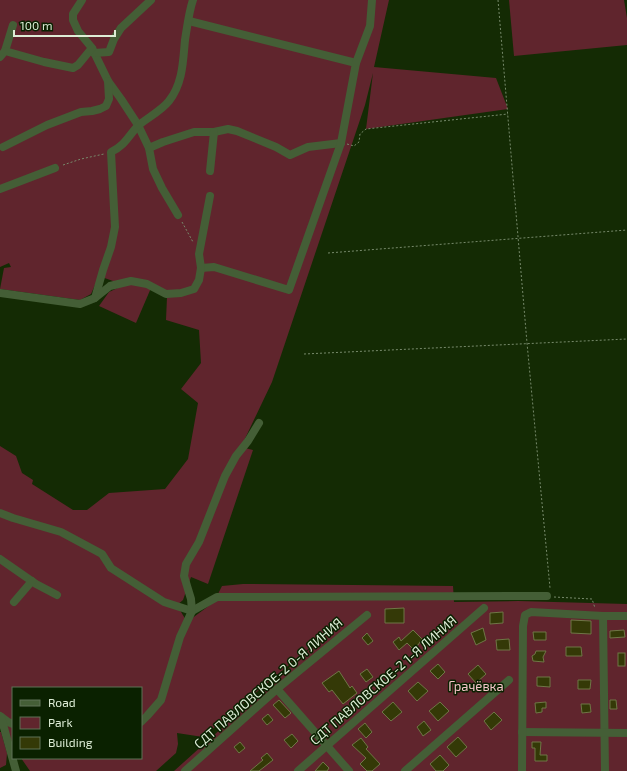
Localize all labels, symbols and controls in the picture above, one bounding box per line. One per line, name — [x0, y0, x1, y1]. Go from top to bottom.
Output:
scale bar — [14, 12, 115, 38]
text: 100 m — [20, 18, 52, 32]
street label: СДТ ПАВЛОВСКОЕ-2 1-Я ЛИНИЯ — [307, 612, 459, 748]
street label: СДТ ПАВЛОВСКОЕ-2 0-Я ЛИНИЯ — [191, 614, 345, 752]
park label: Грачёвка — [448, 678, 504, 694]
legend — [12, 687, 142, 759]
text: Road — [48, 695, 76, 709]
text: Park — [48, 715, 73, 729]
text: Building — [48, 735, 93, 749]

